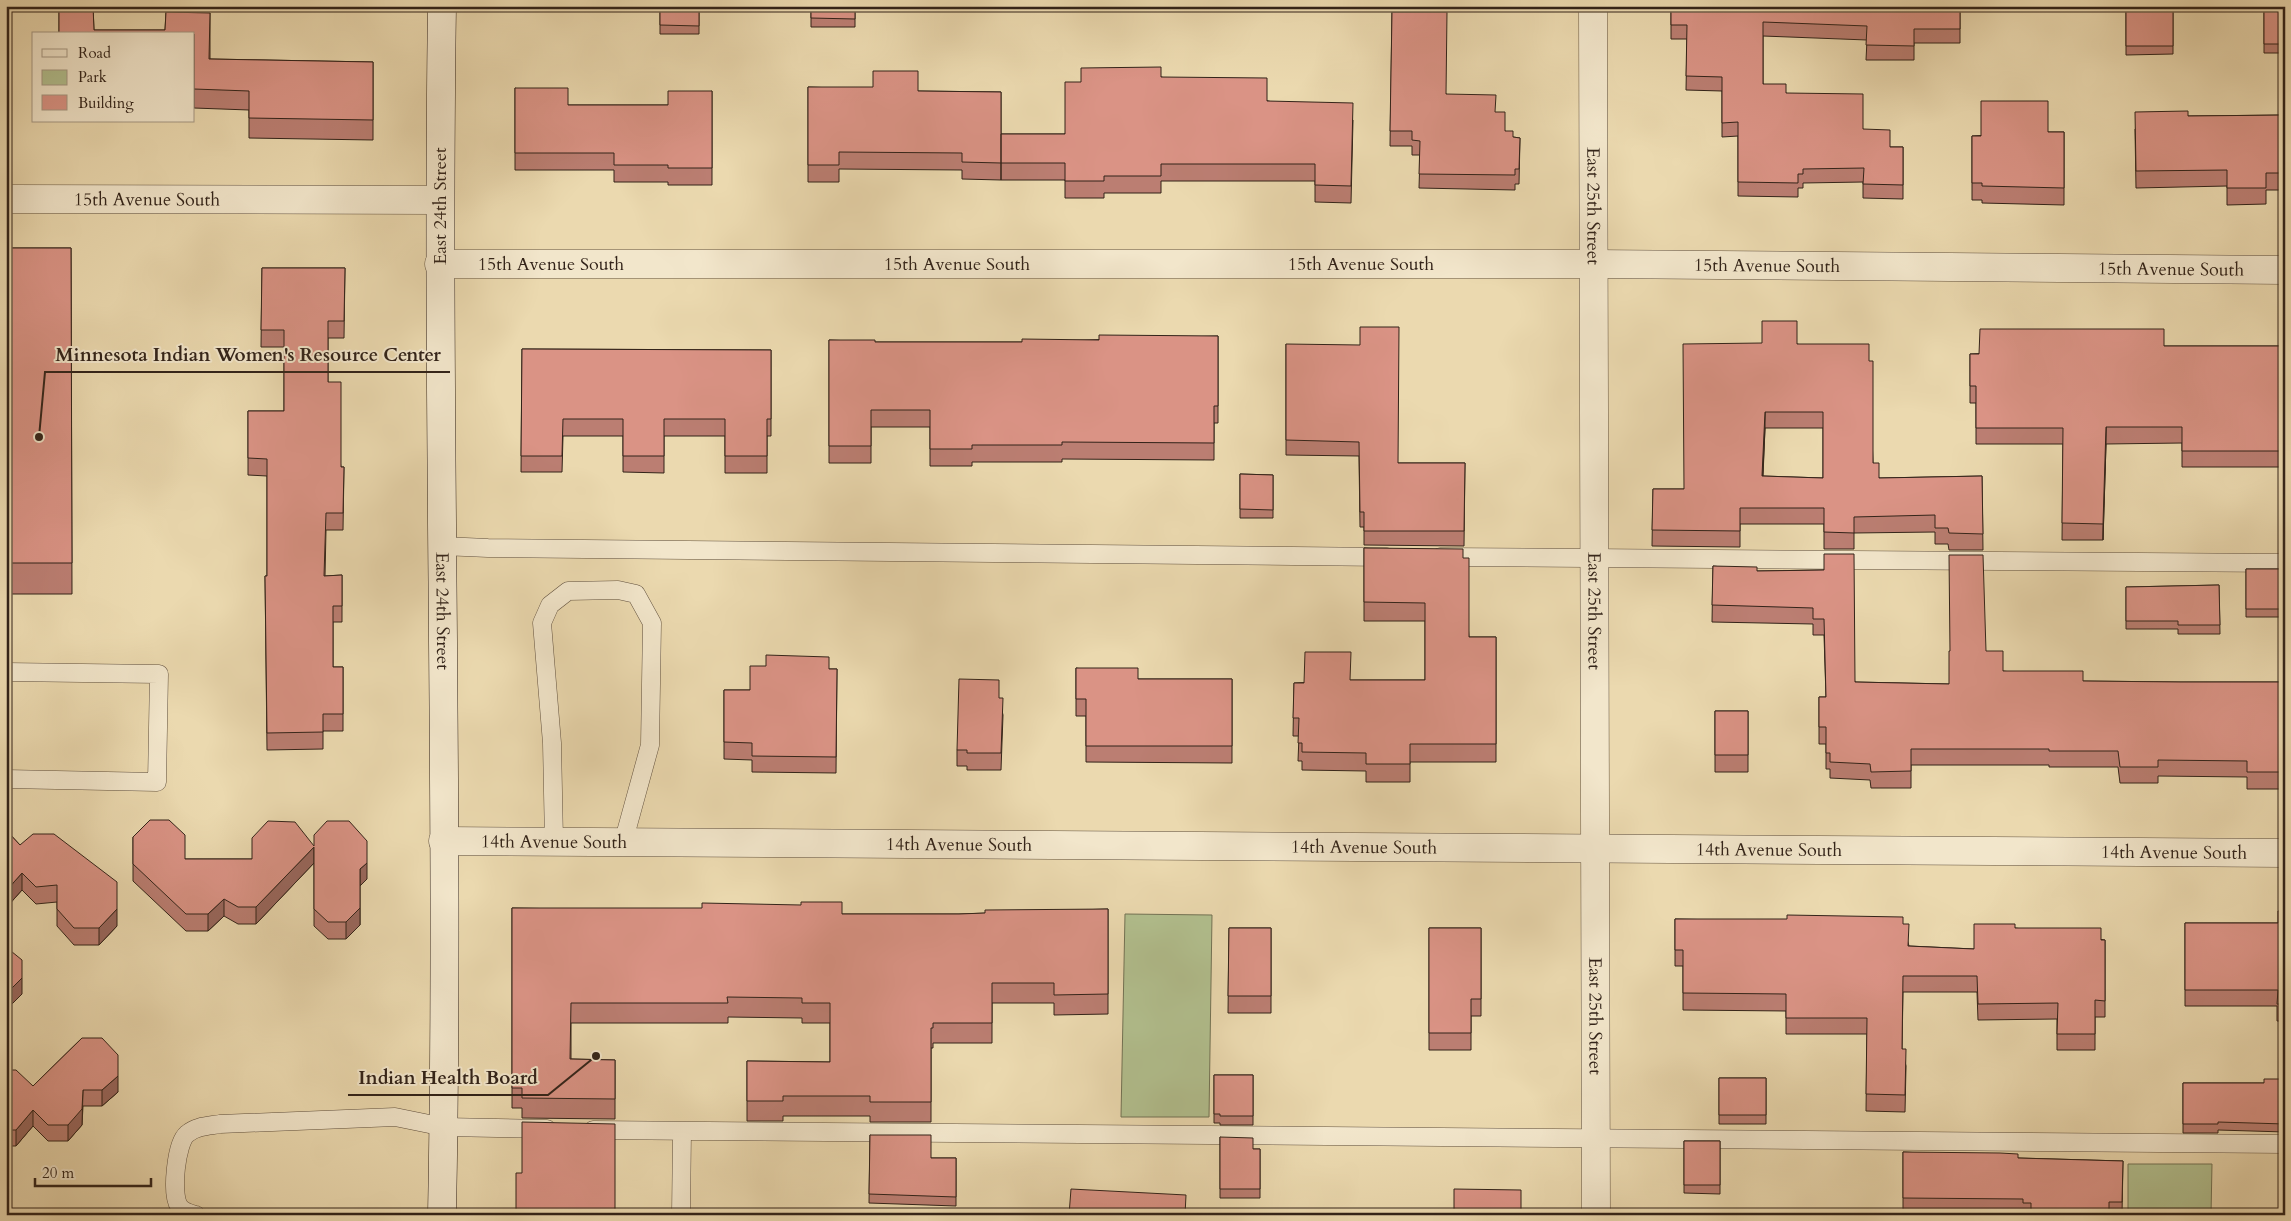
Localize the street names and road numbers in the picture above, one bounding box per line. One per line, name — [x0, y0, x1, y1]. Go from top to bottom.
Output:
street label: East 24th Street — [428, 147, 453, 265]
street label: East 25th Street — [1580, 147, 1606, 265]
street label: 15th Avenue South — [74, 187, 220, 212]
street label: 15th Avenue South — [478, 252, 624, 277]
street label: 15th Avenue South — [884, 252, 1030, 277]
street label: 15th Avenue South — [1288, 252, 1434, 277]
street label: 15th Avenue South — [1694, 253, 1840, 279]
street label: 15th Avenue South — [2098, 256, 2244, 283]
street label: East 24th Street — [429, 552, 455, 670]
street label: East 25th Street — [1581, 552, 1607, 670]
street label: 14th Avenue South — [481, 829, 627, 855]
street label: 14th Avenue South — [886, 832, 1032, 858]
street label: 14th Avenue South — [1291, 835, 1437, 860]
street label: 14th Avenue South — [1696, 837, 1842, 863]
street label: 14th Avenue South — [2101, 840, 2247, 866]
street label: East 25th Street — [1582, 957, 1608, 1075]

